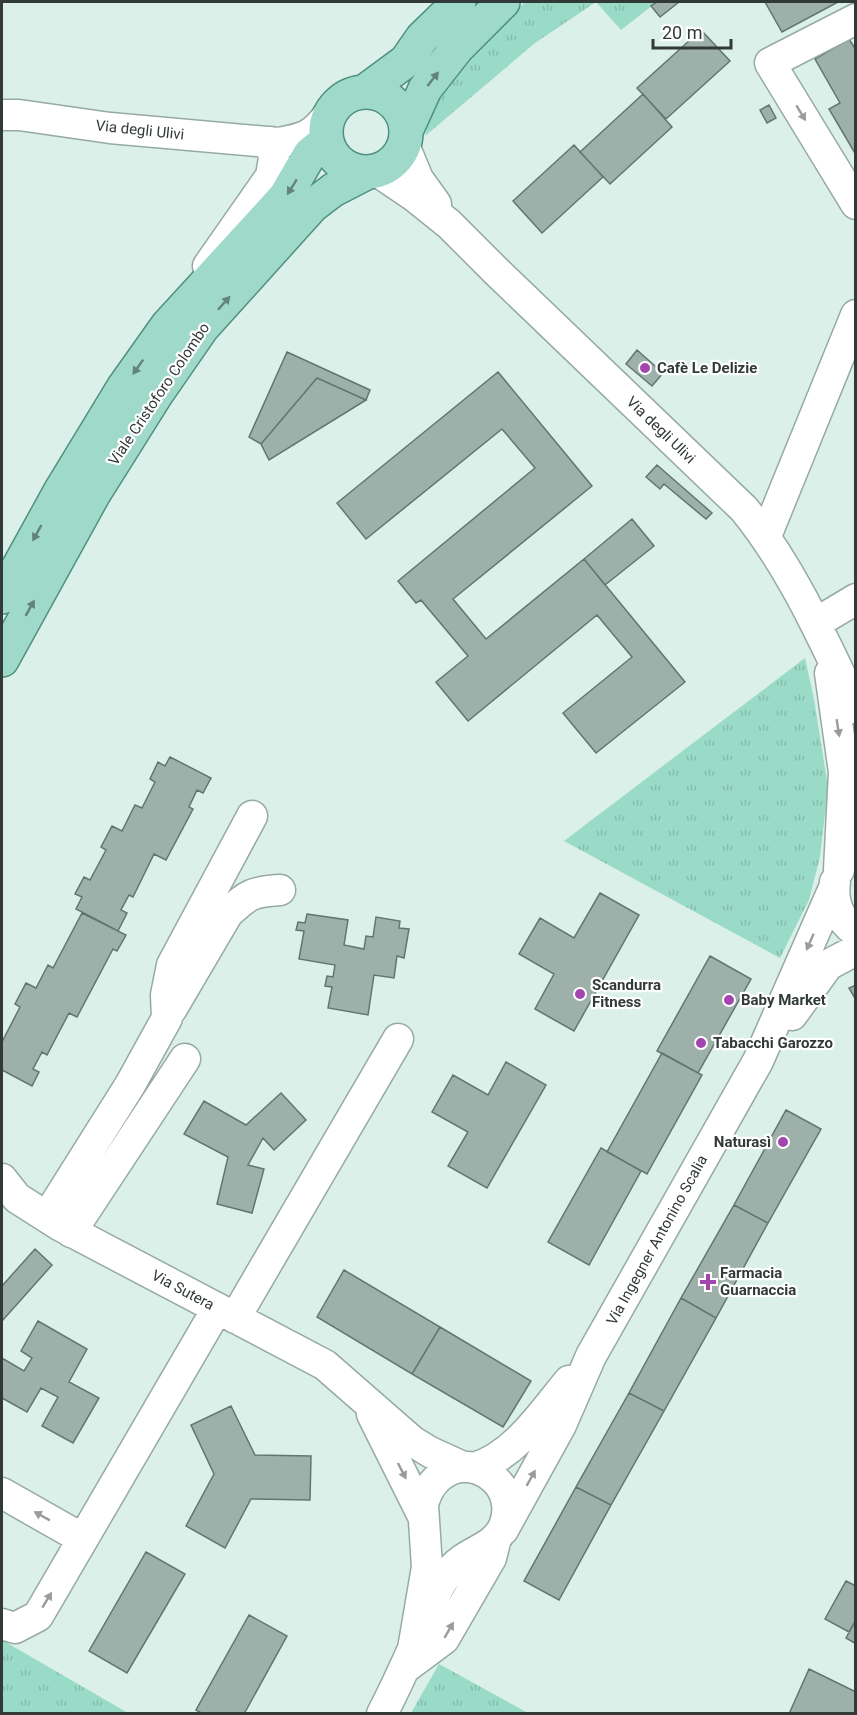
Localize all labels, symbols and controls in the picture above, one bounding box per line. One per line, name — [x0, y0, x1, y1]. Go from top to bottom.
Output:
scale bar — [653, 12, 731, 50]
text: 20 m — [662, 22, 702, 43]
one-way arrow — [426, 71, 439, 87]
one-way arrow — [795, 105, 806, 121]
street label: Via degli Ulivi — [95, 116, 185, 144]
one-way arrow — [286, 179, 297, 195]
one-way arrow — [217, 296, 230, 311]
street label: Viale Cristoforo Colombo — [105, 319, 213, 469]
one-way arrow — [132, 358, 144, 374]
place label: Cafè Le Delizie — [657, 359, 757, 377]
marker: Cafè Le Delizie — [638, 361, 652, 375]
street label: Via degli Ulivi — [623, 393, 699, 467]
one-way arrow — [32, 525, 42, 542]
one-way arrow — [25, 600, 35, 617]
one-way arrow — [833, 719, 842, 738]
one-way arrow — [806, 933, 815, 950]
place label: Scandurra Fitness — [592, 976, 661, 1011]
marker: Scandurra Fitness — [573, 987, 587, 1001]
place label: Baby Market — [741, 991, 826, 1009]
marker: Baby Market — [722, 993, 736, 1007]
place label: Tabacchi Garozzo — [713, 1034, 833, 1052]
marker: Tabacchi Garozzo — [694, 1036, 708, 1050]
place label: Naturasì — [714, 1133, 771, 1151]
marker: Naturasì — [776, 1135, 790, 1149]
street label: Via Ingegner Antonino Scalia — [603, 1152, 711, 1328]
place label: Farmacia Guarnaccia — [720, 1264, 796, 1299]
street label: Via Sutera — [149, 1266, 217, 1314]
marker: Farmacia Guarnaccia — [701, 1275, 715, 1289]
one-way arrow — [396, 1462, 406, 1480]
one-way arrow — [526, 1470, 536, 1487]
one-way arrow — [33, 1511, 50, 1521]
one-way arrow — [42, 1592, 53, 1608]
one-way arrow — [444, 1622, 455, 1638]

